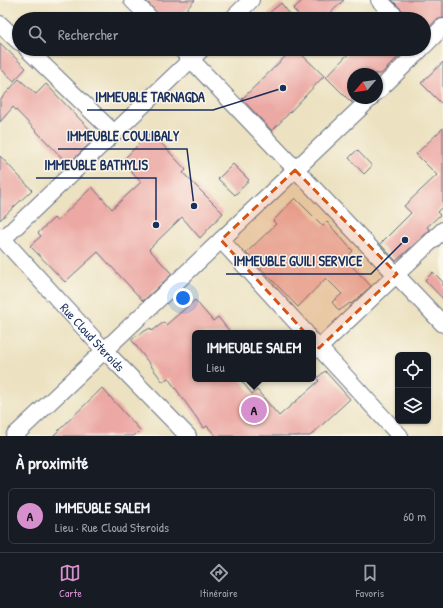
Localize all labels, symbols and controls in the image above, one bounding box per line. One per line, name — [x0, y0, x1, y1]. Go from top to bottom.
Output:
search box — [12, 12, 431, 56]
icon: search — [26, 23, 48, 45]
text: Rechercher — [58, 24, 119, 45]
north arrow — [347, 68, 383, 104]
callout: IMMEUBLE TARNAGDA — [87, 84, 213, 110]
text: IMMEUBLE TARNAGDA — [95, 87, 205, 106]
callout: IMMEUBLE COULIBALY — [58, 123, 187, 149]
text: IMMEUBLE COULIBALY — [67, 126, 180, 145]
callout: IMMEUBLE BATHYLIS — [36, 152, 156, 178]
text: IMMEUBLE BATHYLIS — [44, 155, 148, 174]
callout: IMMEUBLE GUILI SERVICE — [226, 248, 371, 274]
text: IMMEUBLE GUILI SERVICE — [234, 251, 363, 270]
your location — [173, 288, 193, 308]
street label: Rue Cloud Steroids — [56, 299, 129, 375]
popup — [192, 330, 316, 382]
text: IMMEUBLE SALEM — [207, 337, 301, 358]
map controls — [395, 352, 431, 424]
button: locate — [395, 352, 431, 388]
text: Lieu — [207, 358, 225, 376]
button: layers — [395, 388, 431, 424]
pin: A — [241, 395, 267, 425]
text: À proximité — [16, 451, 88, 474]
text: IMMEUBLE SALEM — [55, 497, 150, 518]
text: A — [27, 507, 33, 525]
text: 60 m — [403, 507, 426, 525]
text: Lieu · Rue Cloud Steroids — [55, 518, 169, 536]
tab: Carte — [59, 562, 82, 600]
tab: Itinéraire — [200, 562, 238, 600]
tab: Favoris — [356, 562, 384, 600]

